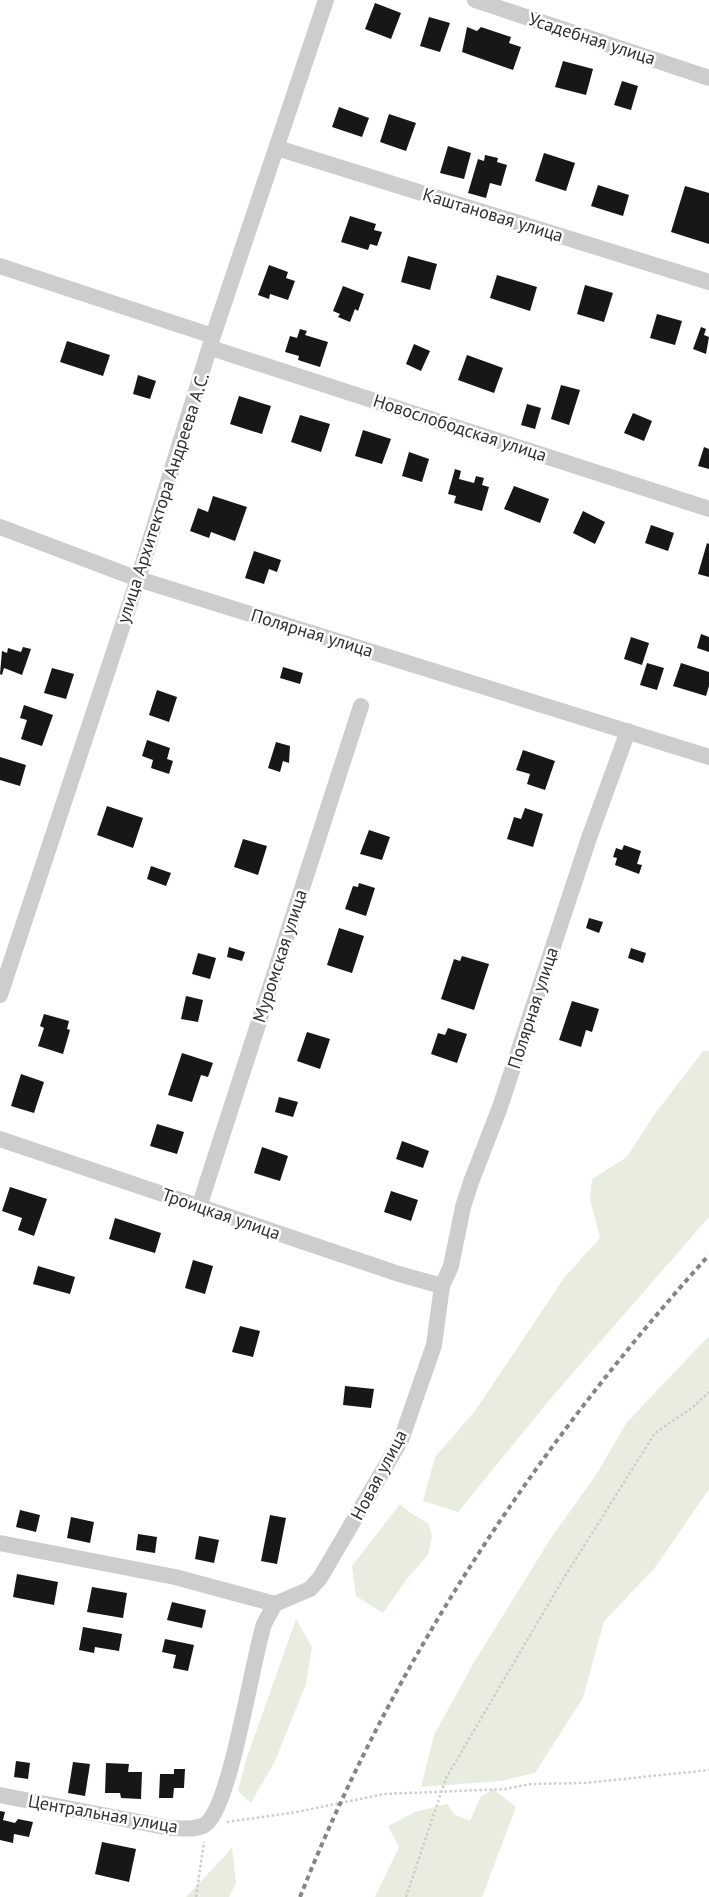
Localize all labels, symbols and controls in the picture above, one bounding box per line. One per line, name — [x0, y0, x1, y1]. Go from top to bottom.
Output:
street label: Усадебная улица — [526, 7, 659, 70]
street label: Каштановая улица — [420, 182, 566, 247]
street label: улица Архитектора Андреева А.С. — [111, 370, 214, 626]
street label: Новослободская улица — [371, 389, 550, 466]
street label: Полярная улица — [248, 603, 376, 662]
street label: Муромская улица — [247, 886, 312, 1025]
street label: Полярная улица — [502, 944, 563, 1072]
street label: Троицкая улица — [159, 1183, 283, 1245]
street label: Новая улица — [345, 1426, 412, 1524]
street label: Центральная улица — [26, 1789, 180, 1838]

